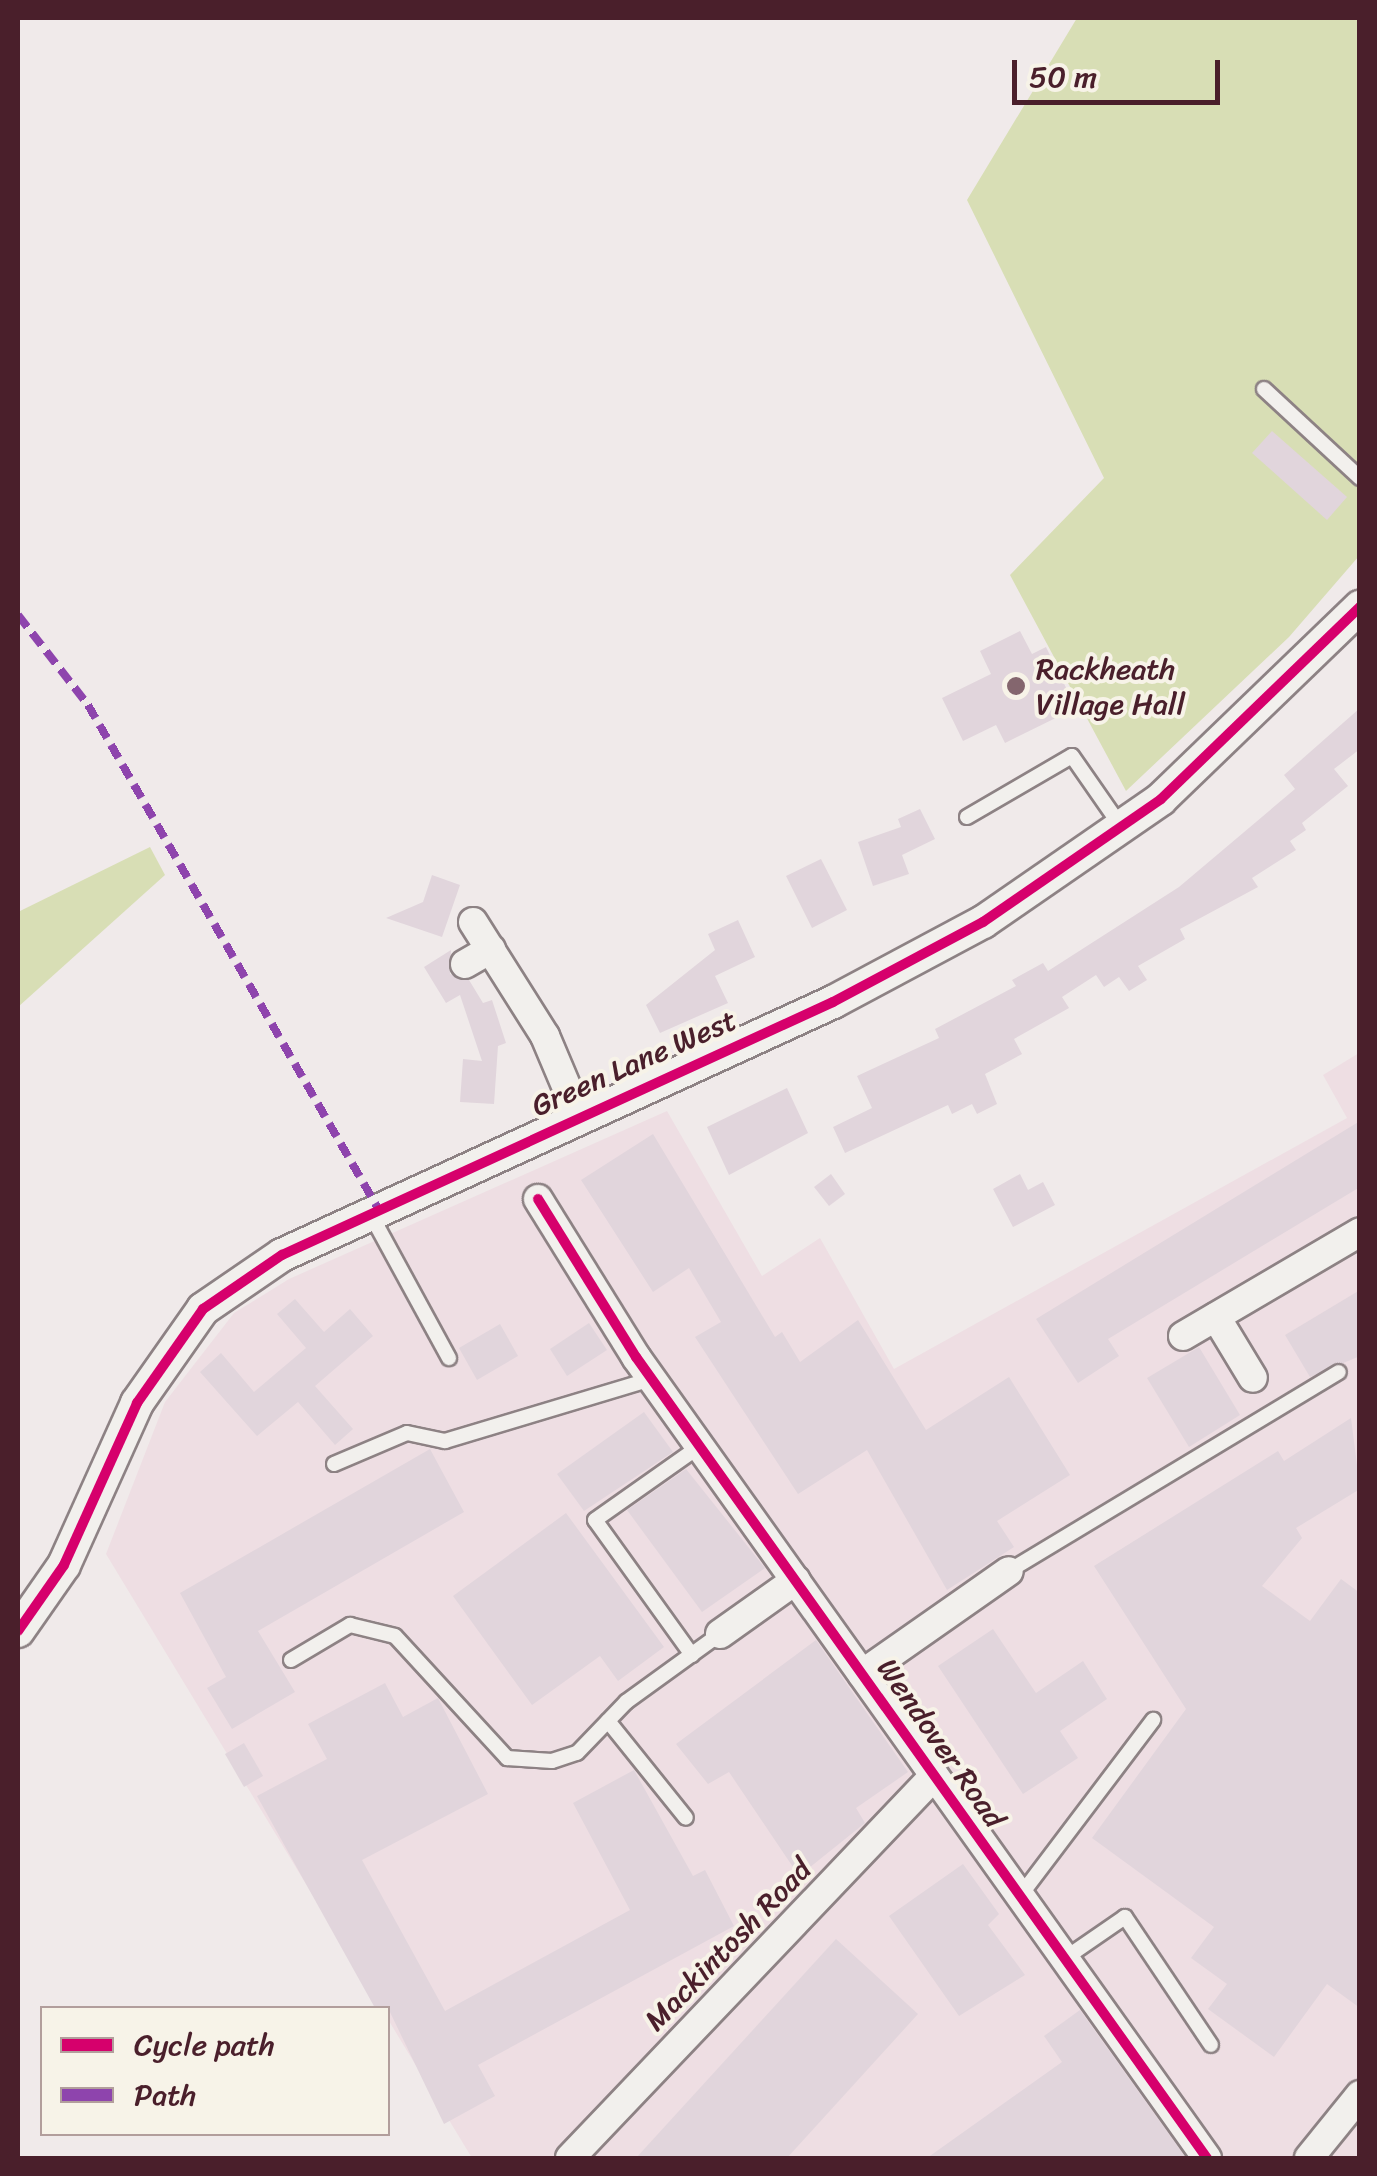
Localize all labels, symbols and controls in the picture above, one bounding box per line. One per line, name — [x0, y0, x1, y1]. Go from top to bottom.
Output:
scale bar — [1017, 40, 1224, 102]
text: 50 m — [1029, 50, 1097, 104]
place label: Rackheath Village Hall — [1036, 651, 1185, 722]
marker: Rackheath Village Hall — [1005, 675, 1027, 697]
street label: Green Lane West — [526, 1002, 742, 1124]
street label: Wendover Road — [869, 1651, 1013, 1835]
street label: Mackintosh Road — [637, 1852, 819, 2038]
legend — [40, 2006, 390, 2136]
text: Cycle path — [134, 2018, 275, 2072]
text: Path — [134, 2068, 196, 2122]

